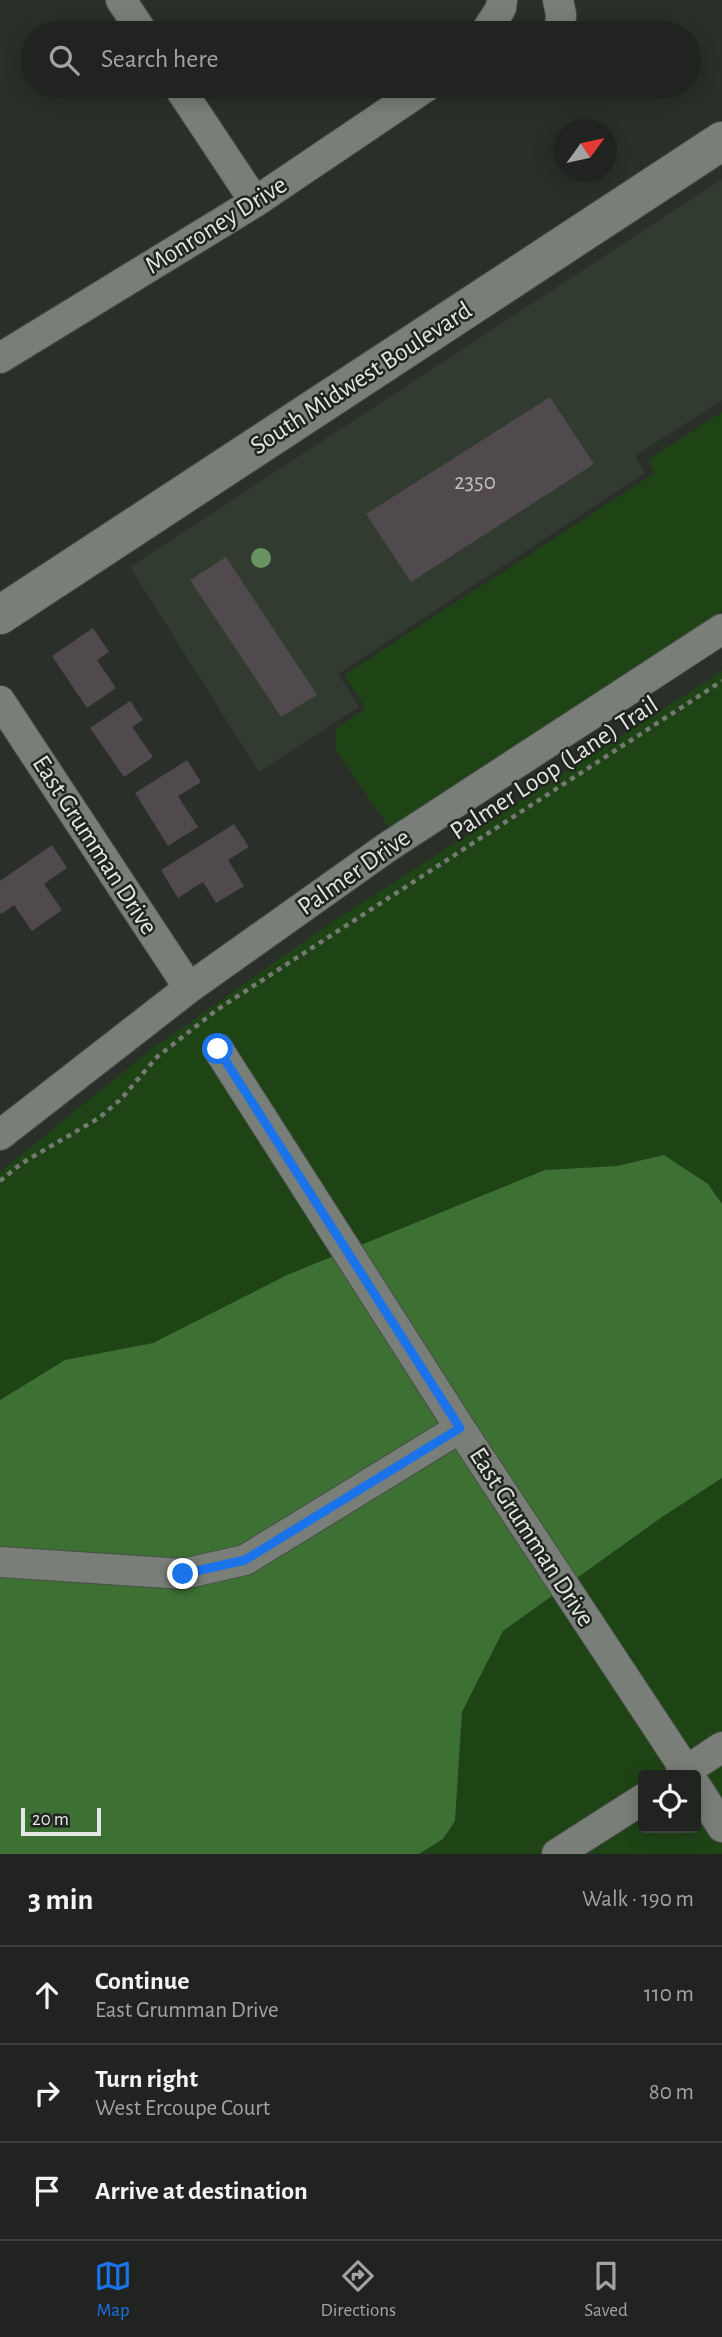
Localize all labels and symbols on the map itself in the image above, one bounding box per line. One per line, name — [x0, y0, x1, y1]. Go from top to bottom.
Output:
north arrow — [554, 119, 617, 182]
street label: Monroney Drive — [141, 171, 291, 279]
street label: South Midwest Boulevard — [246, 297, 476, 459]
house number: 2350 — [454, 471, 496, 494]
street label: Palmer Loop (Lane) Trail — [445, 691, 663, 845]
street label: East Grumman Drive — [28, 751, 162, 939]
street label: Palmer Drive — [293, 824, 415, 920]
route start — [202, 1033, 233, 1064]
street label: East Grumman Drive — [465, 1443, 599, 1631]
route end — [167, 1558, 198, 1589]
scale bar — [21, 1805, 102, 1837]

